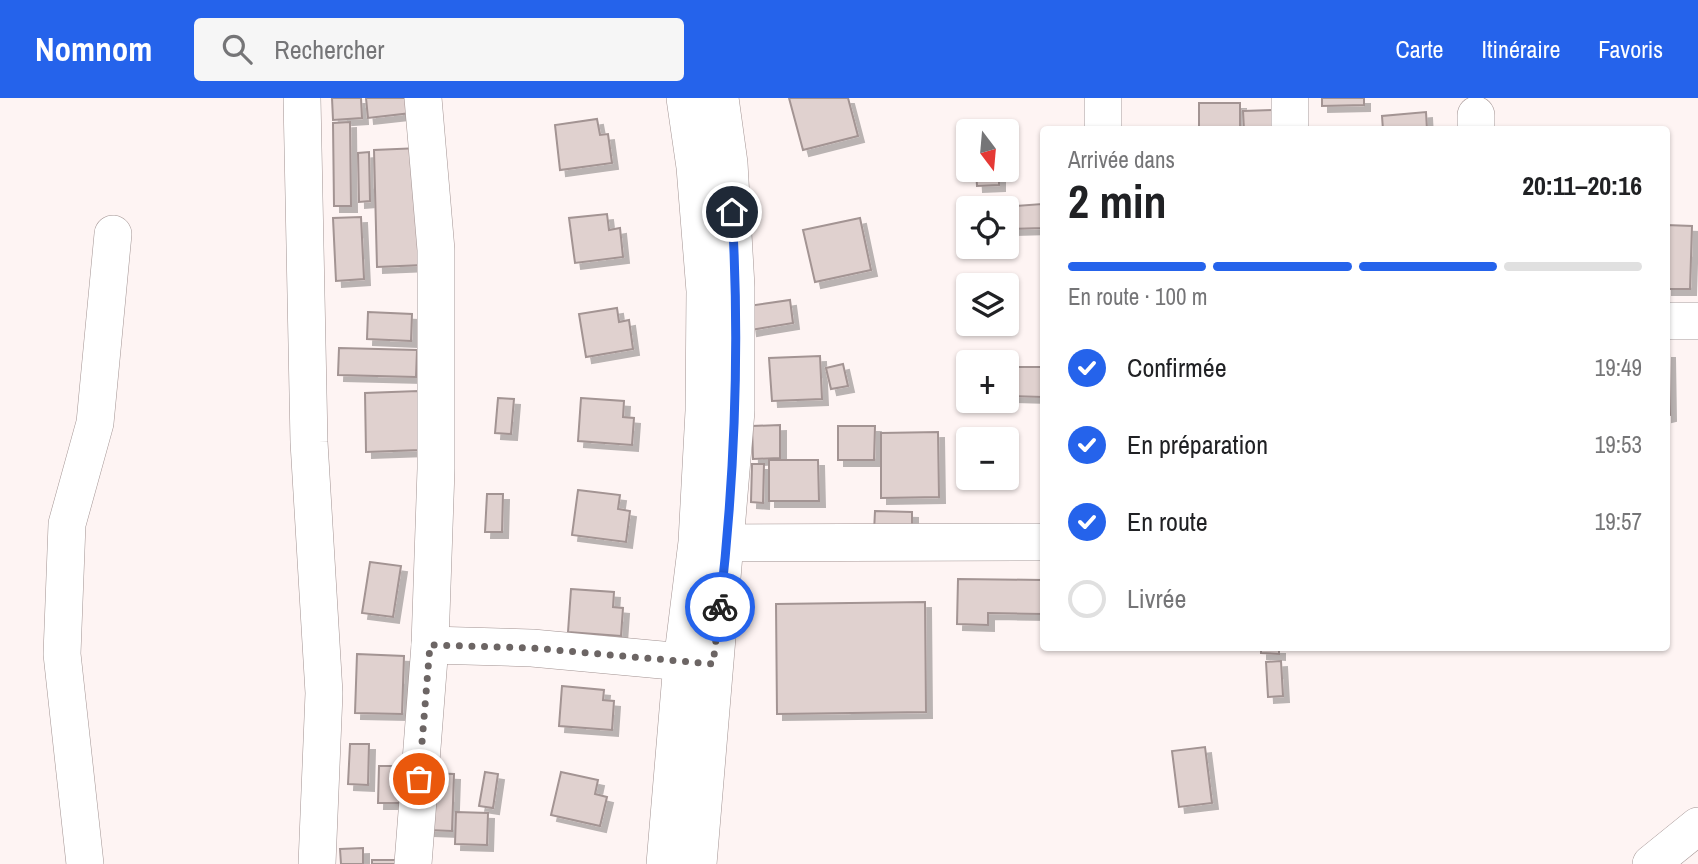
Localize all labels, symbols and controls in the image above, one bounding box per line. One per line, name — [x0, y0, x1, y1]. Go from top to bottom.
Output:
search box — [194, 18, 684, 81]
text: Nomnom — [35, 27, 152, 71]
icon: search — [218, 30, 256, 68]
text: Rechercher — [274, 32, 384, 67]
text: Carte — [1395, 33, 1444, 65]
text: Itinéraire — [1482, 33, 1560, 65]
text: Favoris — [1598, 33, 1663, 65]
north arrow — [956, 119, 1018, 182]
map controls — [956, 119, 1019, 490]
text: Arrivée dans — [1068, 144, 1175, 175]
text: 20:11–20:16 — [1522, 168, 1642, 203]
text: 2 min — [1068, 170, 1167, 232]
pin — [702, 182, 762, 242]
icon: home — [713, 193, 751, 231]
button: locate — [956, 196, 1019, 259]
button: layers — [956, 273, 1019, 336]
text: En route · 100 m — [1068, 281, 1207, 312]
icon: check — [1068, 349, 1106, 387]
button: + — [956, 350, 1019, 413]
text: Confirmée — [1127, 350, 1227, 385]
text: 19:49 — [1595, 352, 1642, 383]
icon: check — [1068, 426, 1106, 464]
button: − — [956, 427, 1019, 490]
text: En préparation — [1127, 427, 1268, 462]
text: 19:53 — [1595, 429, 1642, 460]
icon: check — [1068, 503, 1106, 541]
text: En route — [1127, 504, 1208, 539]
text: 19:57 — [1595, 506, 1642, 537]
courier — [685, 572, 755, 642]
text: Livrée — [1127, 581, 1186, 616]
icon: bike — [701, 588, 739, 626]
pin — [389, 749, 449, 809]
icon: bag — [400, 760, 438, 798]

